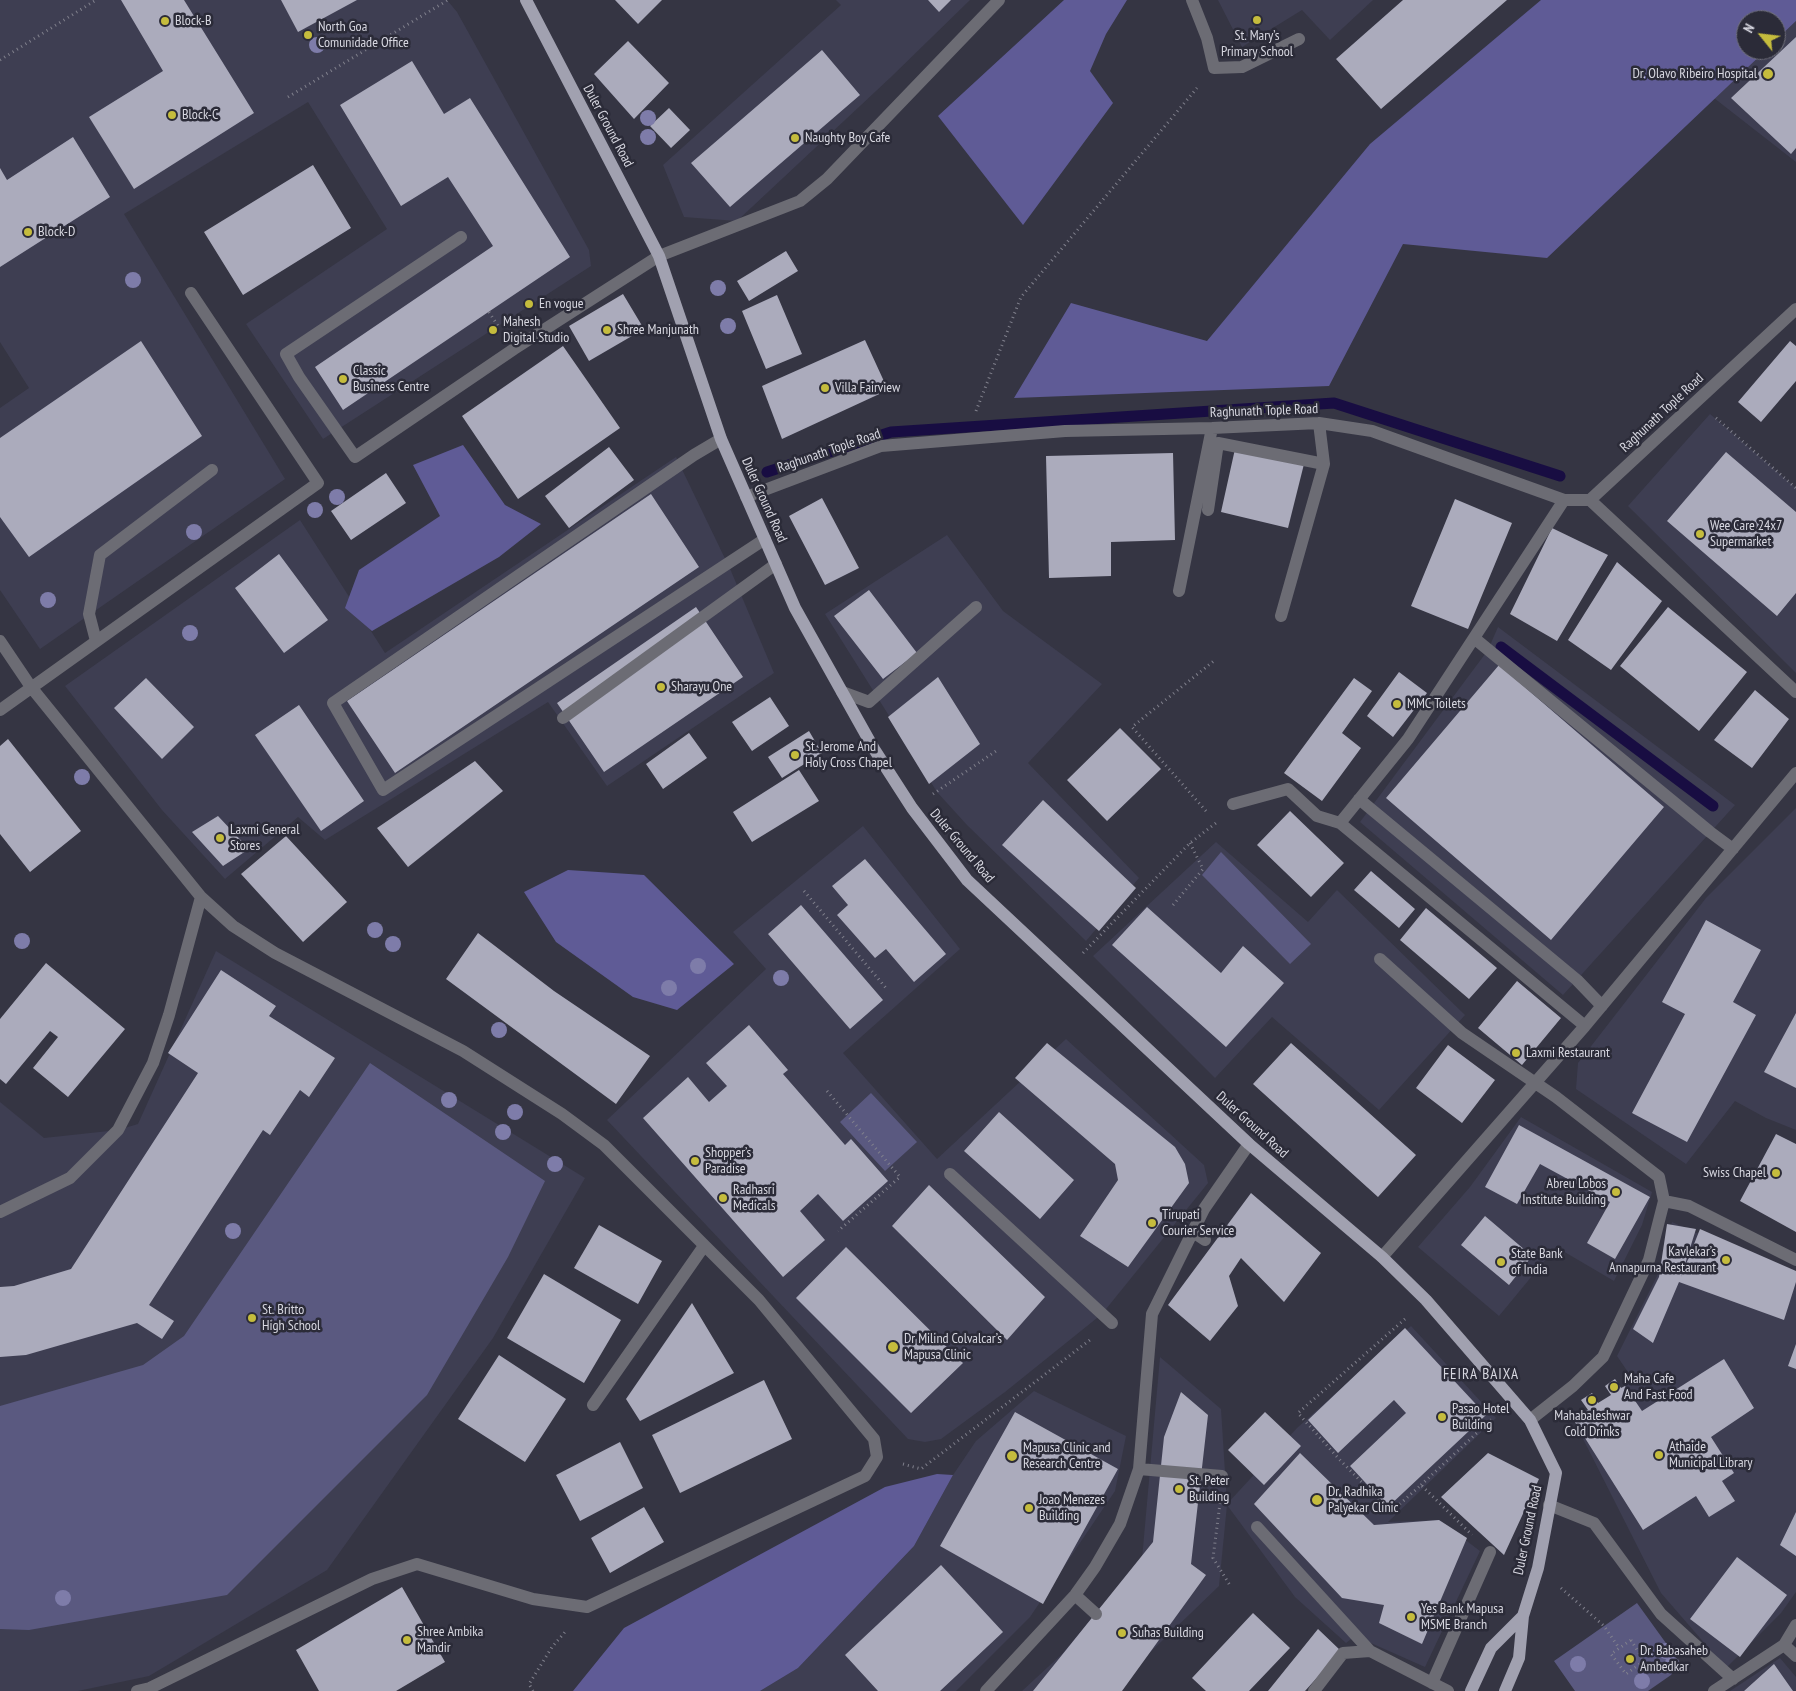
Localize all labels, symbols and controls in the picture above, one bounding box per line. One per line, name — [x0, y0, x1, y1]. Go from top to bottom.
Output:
north arrow — [1736, 10, 1786, 60]
place label: Block-B — [175, 13, 211, 29]
marker: St. Mary’s Primary School — [1251, 14, 1263, 26]
marker: Block-B — [159, 15, 171, 27]
place label: North Goa Comunidade Office — [318, 19, 409, 52]
text: N — [1739, 21, 1758, 36]
place label: St. Mary’s Primary School — [1221, 28, 1293, 60]
marker: North Goa Comunidade Office — [302, 29, 314, 41]
place label: Dr. Olavo Ribeiro Hospital — [1632, 66, 1757, 82]
marker: Dr. Olavo Ribeiro Hospital — [1761, 67, 1775, 81]
street label: Duler Ground Road — [579, 82, 637, 170]
place label: Block-C — [182, 107, 218, 123]
marker: Block-C — [166, 109, 178, 121]
place label: Naughty Boy Cafe — [805, 130, 890, 146]
marker: Naughty Boy Cafe — [789, 132, 801, 144]
place label: Block-D — [38, 224, 75, 240]
marker: Block-D — [22, 226, 34, 238]
place label: En vogue — [539, 296, 584, 312]
marker: En vogue — [523, 298, 535, 310]
place label: Mahesh Digital Studio — [503, 314, 569, 347]
place label: Shree Manjunath — [617, 322, 699, 338]
marker: Mahesh Digital Studio — [487, 324, 499, 336]
marker: Shree Manjunath — [601, 324, 613, 336]
place label: Classic Business Centre — [353, 363, 429, 396]
street label: Raghunath Tople Road — [1617, 370, 1707, 456]
marker: Classic Business Centre — [337, 373, 349, 385]
place label: Villa Fairview — [835, 380, 900, 396]
marker: Villa Fairview — [819, 382, 831, 394]
street label: Raghunath Tople Road — [1210, 401, 1318, 421]
street label: Raghunath Tople Road — [775, 425, 883, 477]
street label: Duler Ground Road — [738, 455, 790, 545]
place label: Wee Care 24x7 Supermarket — [1710, 518, 1782, 550]
marker: Wee Care 24x7 Supermarket — [1694, 528, 1706, 540]
place label: Sharayu One — [671, 679, 732, 695]
marker: Sharayu One — [655, 681, 667, 693]
place label: MMC Toilets — [1407, 696, 1466, 712]
marker: MMC Toilets — [1391, 698, 1403, 710]
place label: St. Jerome And Holy Cross Chapel — [805, 739, 892, 772]
marker: St. Jerome And Holy Cross Chapel — [789, 749, 801, 761]
street label: Duler Ground Road — [926, 806, 998, 886]
place label: Laxmi General Stores — [230, 822, 299, 854]
marker: Laxmi General Stores — [214, 832, 226, 844]
place label: Laxmi Restaurant — [1526, 1045, 1610, 1061]
marker: Laxmi Restaurant — [1510, 1047, 1522, 1059]
street label: Duler Ground Road — [1212, 1088, 1292, 1162]
place label: Shopper’s Paradise — [705, 1145, 751, 1178]
marker: Shopper’s Paradise — [689, 1155, 701, 1167]
place label: Swiss Chapel — [1703, 1165, 1766, 1181]
marker: Swiss Chapel — [1770, 1167, 1782, 1179]
place label: Abreu Lobos Institute Building — [1522, 1176, 1606, 1208]
place label: Radhasri Medicals — [733, 1182, 775, 1214]
marker: Abreu Lobos Institute Building — [1610, 1186, 1622, 1198]
marker: Radhasri Medicals — [717, 1192, 729, 1204]
place label: Tirupati Courier Service — [1162, 1207, 1234, 1240]
marker: Tirupati Courier Service — [1146, 1217, 1158, 1229]
place label: Kavlekar’s Annapurna Restaurant — [1609, 1244, 1716, 1276]
place label: State Bank of India — [1511, 1246, 1563, 1278]
marker: Kavlekar’s Annapurna Restaurant — [1720, 1254, 1732, 1266]
marker: State Bank of India — [1495, 1256, 1507, 1268]
place label: St. Britto High School — [262, 1302, 320, 1334]
marker: St. Britto High School — [246, 1312, 258, 1324]
place label: Dr Milind Colvalcar’s Mapusa Clinic — [904, 1331, 1002, 1364]
marker: Dr Milind Colvalcar’s Mapusa Clinic — [886, 1340, 900, 1354]
district label: FEIRA BAIXA — [1442, 1366, 1520, 1384]
place label: Maha Cafe And Fast Food — [1624, 1371, 1693, 1404]
marker: Maha Cafe And Fast Food — [1608, 1381, 1620, 1393]
marker: Mahabaleshwar Cold Drinks — [1586, 1394, 1598, 1406]
place label: Pasao Hotel Building — [1452, 1401, 1509, 1434]
place label: Mahabaleshwar Cold Drinks — [1554, 1408, 1630, 1440]
marker: Pasao Hotel Building — [1436, 1411, 1448, 1423]
place label: Athaide Municipal Library — [1669, 1439, 1753, 1471]
place label: Mapusa Clinic and Research Centre — [1023, 1440, 1111, 1472]
marker: Mapusa Clinic and Research Centre — [1005, 1449, 1019, 1463]
marker: Athaide Municipal Library — [1653, 1449, 1665, 1461]
place label: St. Peter Building — [1189, 1473, 1229, 1505]
marker: St. Peter Building — [1173, 1483, 1185, 1495]
place label: Dr. Radhika Palyekar Clinic — [1328, 1484, 1399, 1516]
street label: Duler Ground Road — [1510, 1484, 1546, 1576]
place label: Joao Menezes Building — [1039, 1492, 1105, 1524]
marker: Dr. Radhika Palyekar Clinic — [1310, 1493, 1324, 1507]
marker: Joao Menezes Building — [1023, 1502, 1035, 1514]
place label: Yes Bank Mapusa MSME Branch — [1421, 1601, 1504, 1634]
marker: Yes Bank Mapusa MSME Branch — [1405, 1611, 1417, 1623]
place label: Shree Ambika Mandir — [417, 1624, 483, 1656]
place label: Suhas Building — [1132, 1625, 1204, 1641]
marker: Suhas Building — [1116, 1627, 1128, 1639]
marker: Shree Ambika Mandir — [401, 1634, 413, 1646]
place label: Dr. Babasaheb Ambedkar — [1640, 1643, 1708, 1675]
marker: Dr. Babasaheb Ambedkar — [1624, 1653, 1636, 1665]

